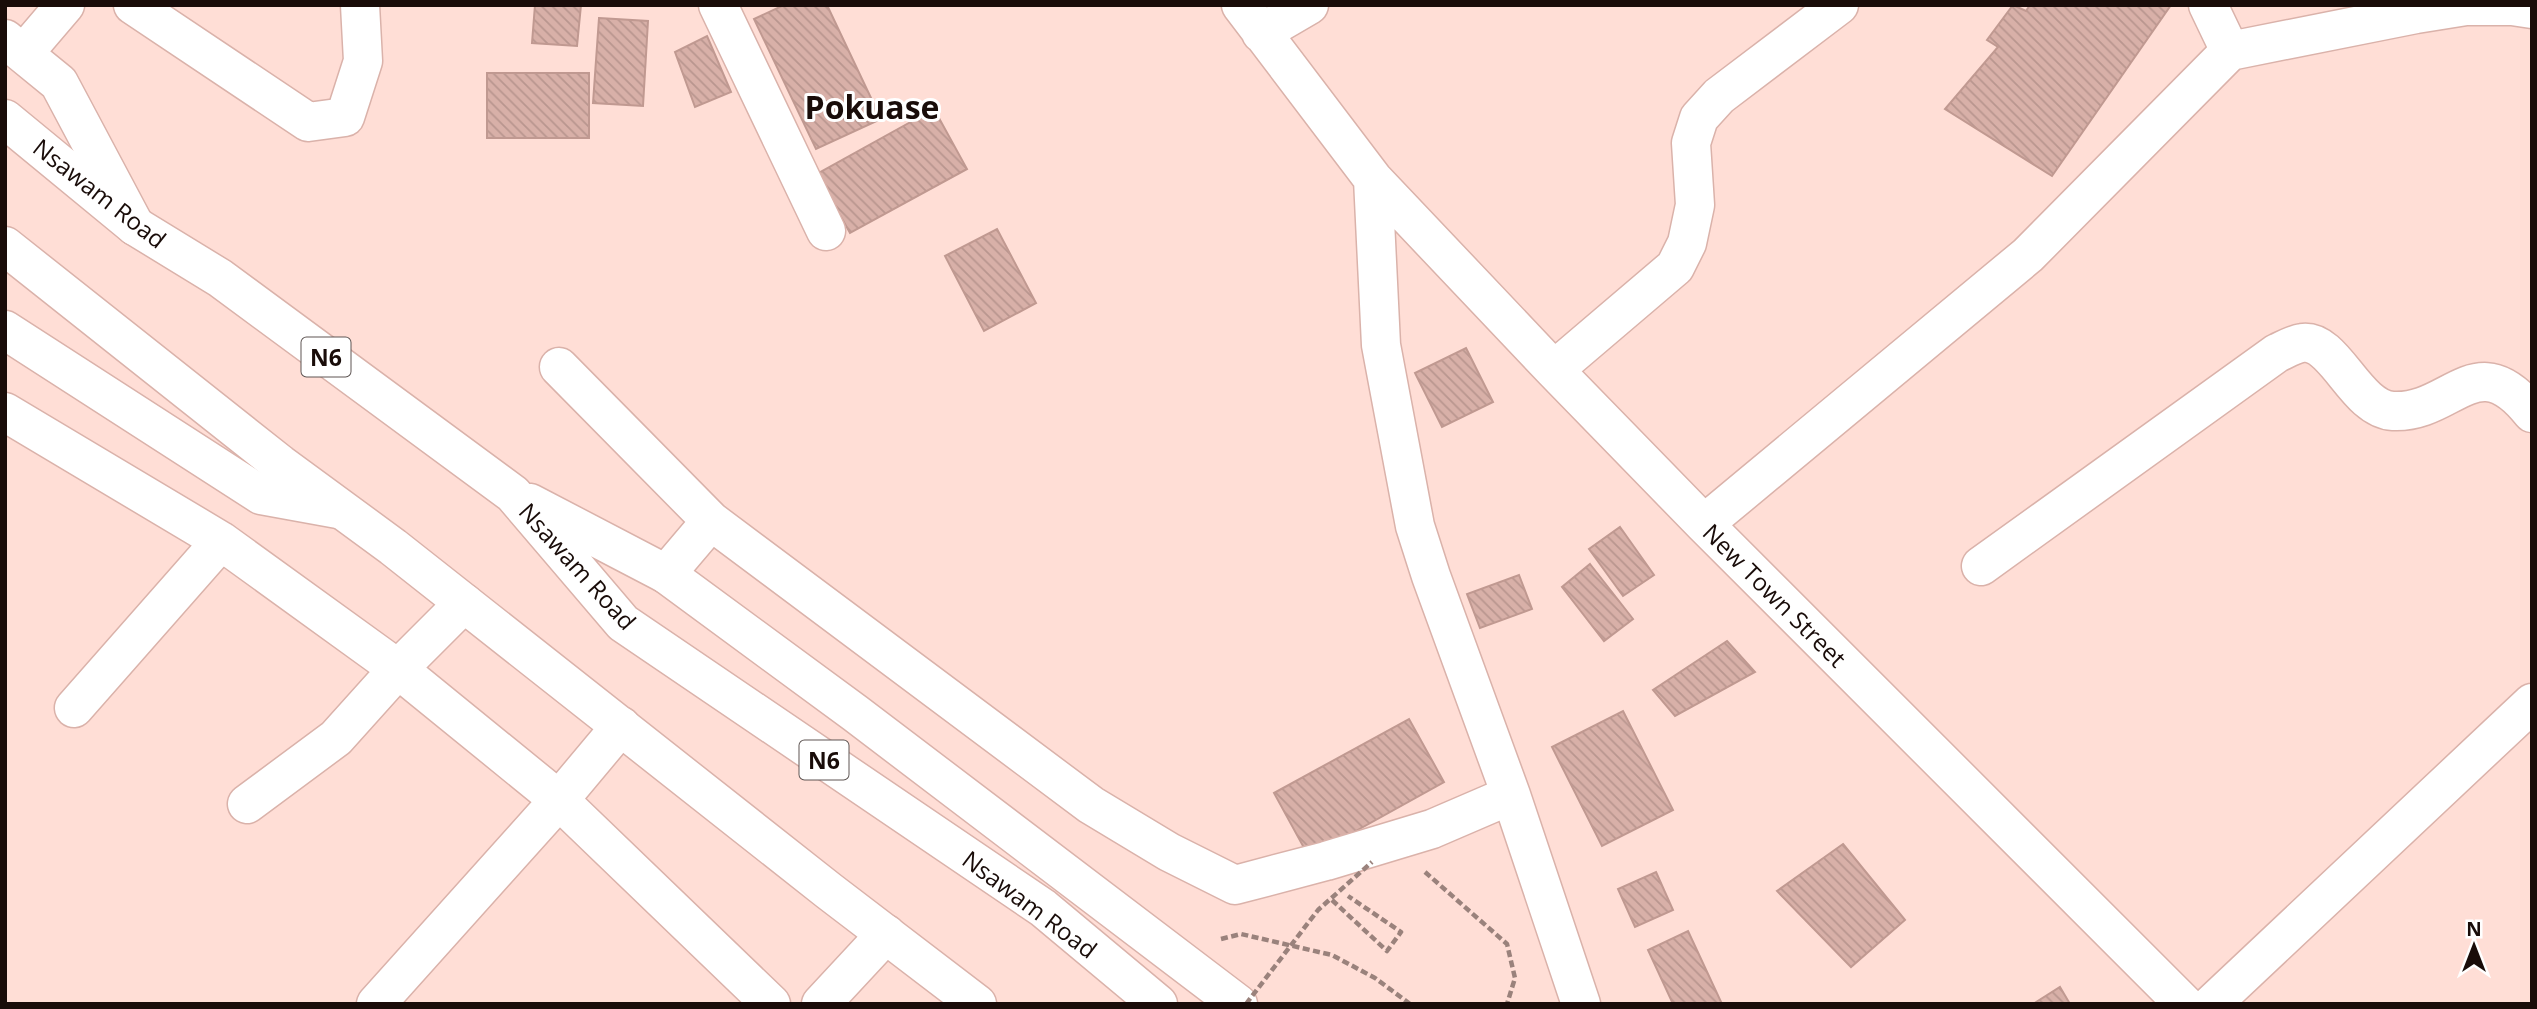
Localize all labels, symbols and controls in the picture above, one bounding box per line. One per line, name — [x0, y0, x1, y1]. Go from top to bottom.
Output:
district label: Pokuase — [805, 85, 939, 128]
street label: Nsawam Road — [27, 131, 173, 255]
road number: N6 — [302, 338, 350, 376]
street label: Nsawam Road — [512, 495, 644, 637]
street label: New Town Street — [1696, 516, 1854, 674]
road number: N6 — [800, 740, 848, 780]
street label: Nsawam Road — [956, 843, 1104, 965]
north arrow — [2439, 911, 2509, 981]
text: N — [2466, 916, 2482, 942]

